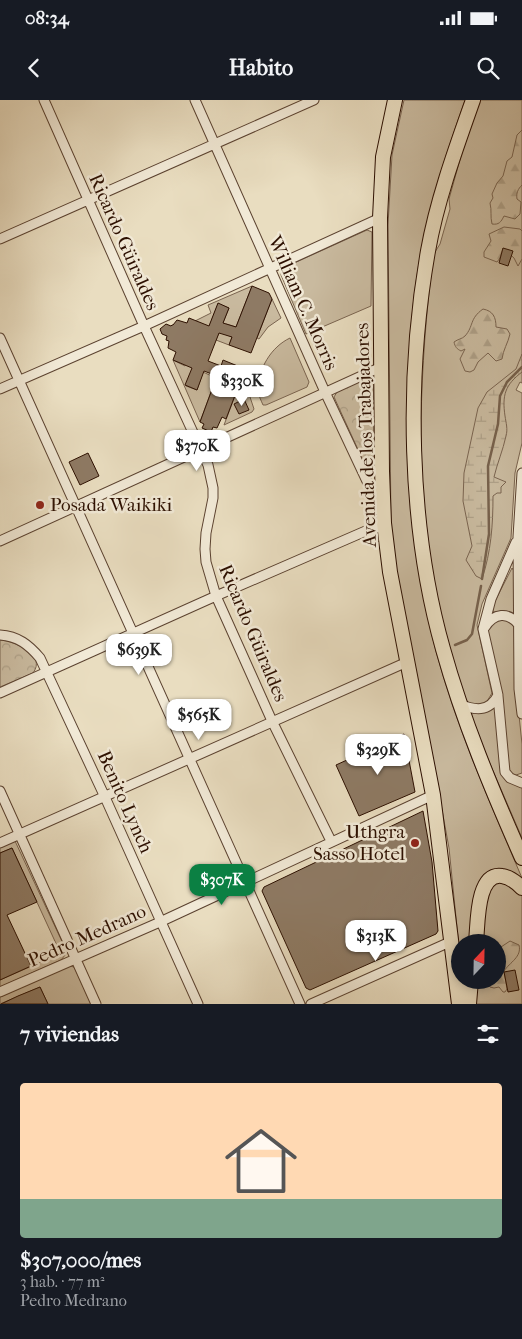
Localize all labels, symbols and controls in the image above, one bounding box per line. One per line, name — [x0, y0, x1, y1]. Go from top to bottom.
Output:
text: 08:34 — [25, 7, 69, 29]
icon: back — [20, 54, 48, 82]
icon: search — [474, 54, 502, 82]
text: Habito — [229, 55, 293, 81]
street label: Ricardo Güiraldes — [84, 170, 164, 314]
street label: William C. Morris — [263, 231, 342, 374]
street label: Avenida de los Trabajadores — [351, 322, 381, 549]
pin: $330K — [207, 364, 277, 407]
text: $330K — [221, 371, 263, 390]
pin: $370K — [162, 430, 232, 472]
text: $370K — [175, 436, 219, 455]
place label: Posada Waikiki — [50, 494, 173, 516]
marker: Posada Waikiki — [34, 499, 46, 511]
street label: Ricardo Güiraldes — [214, 561, 292, 705]
pin: $639K — [104, 634, 174, 676]
text: $639K — [117, 640, 161, 659]
pin: $565K — [164, 698, 234, 741]
text: $565K — [178, 705, 220, 724]
pin: $329K — [343, 734, 413, 776]
text: $329K — [356, 740, 400, 759]
street label: Benito Lynch — [93, 747, 158, 857]
place label: Uthgra Sasso Hotel — [313, 821, 405, 865]
marker: Uthgra Sasso Hotel — [409, 837, 421, 849]
pin: $307K — [187, 864, 257, 906]
text: $307K — [200, 870, 244, 889]
street label: Pedro Medrano — [25, 900, 150, 972]
pin: $313K — [341, 920, 411, 962]
text: $313K — [356, 926, 396, 945]
north arrow — [451, 934, 506, 989]
map controls — [451, 934, 506, 989]
icon: filters — [474, 1020, 502, 1048]
text: 7 viviendas — [20, 1022, 119, 1046]
icon: home — [216, 1116, 306, 1206]
text: $307,000/mes — [20, 1248, 141, 1272]
text: 3 hab. · 77 m² — [20, 1272, 105, 1291]
text: Pedro Medrano — [20, 1291, 127, 1310]

